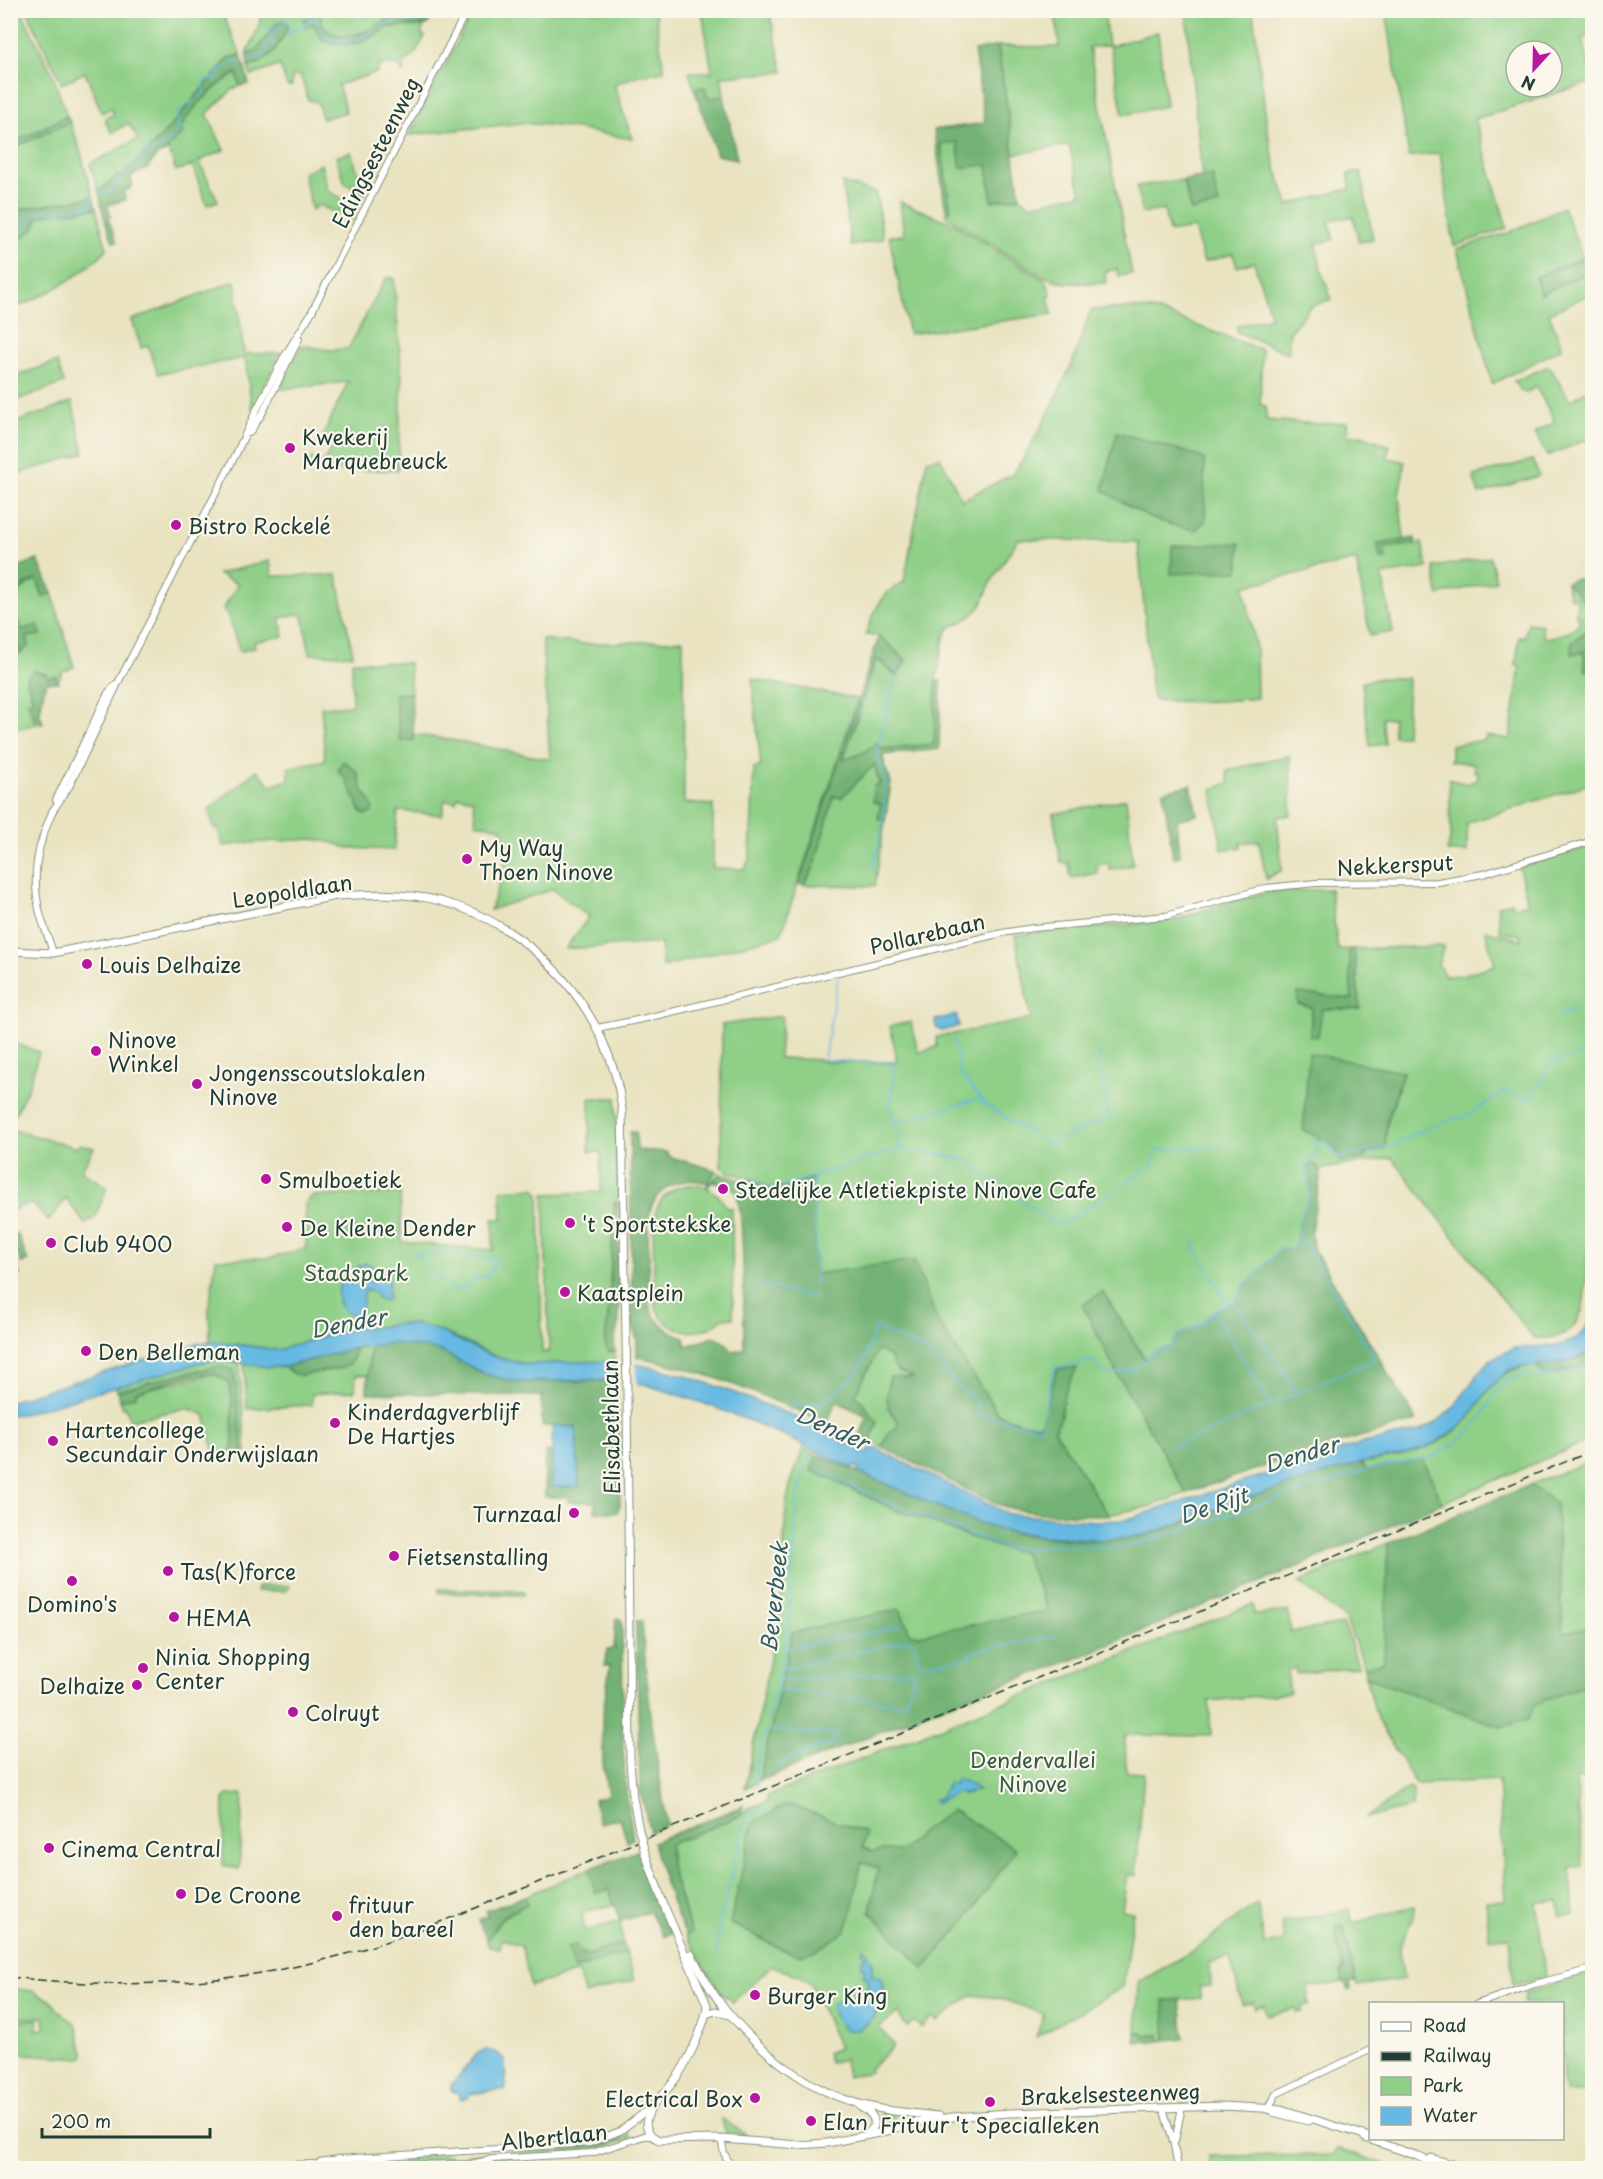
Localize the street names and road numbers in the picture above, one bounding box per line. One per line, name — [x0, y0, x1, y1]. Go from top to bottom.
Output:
street label: Edingsesteenweg — [323, 71, 427, 233]
street label: Nekkersput — [1336, 845, 1454, 883]
street label: Leopoldlaan — [230, 865, 354, 915]
street label: Pollarebaan — [866, 904, 988, 962]
street label: Elisabethlaan — [593, 1359, 627, 1495]
street label: Brakelsesteenweg — [1019, 2074, 1201, 2112]
street label: Albertlaan — [499, 2114, 609, 2158]

